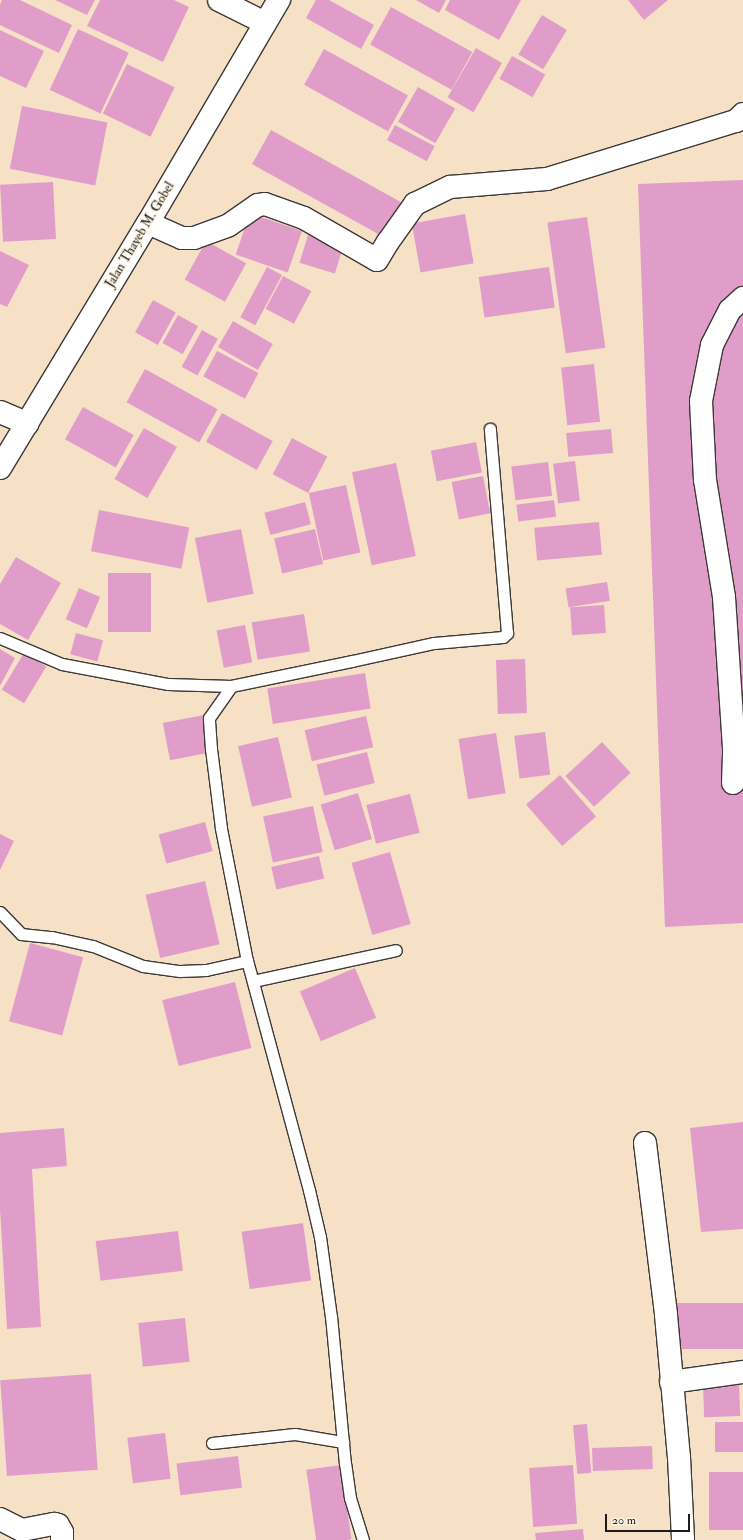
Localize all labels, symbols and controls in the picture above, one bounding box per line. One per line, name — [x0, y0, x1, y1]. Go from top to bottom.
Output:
street label: Jalan Thayeb M. Gobel — [102, 179, 178, 291]
scale bar — [607, 1506, 692, 1532]
text: 20 m — [612, 1513, 636, 1528]

